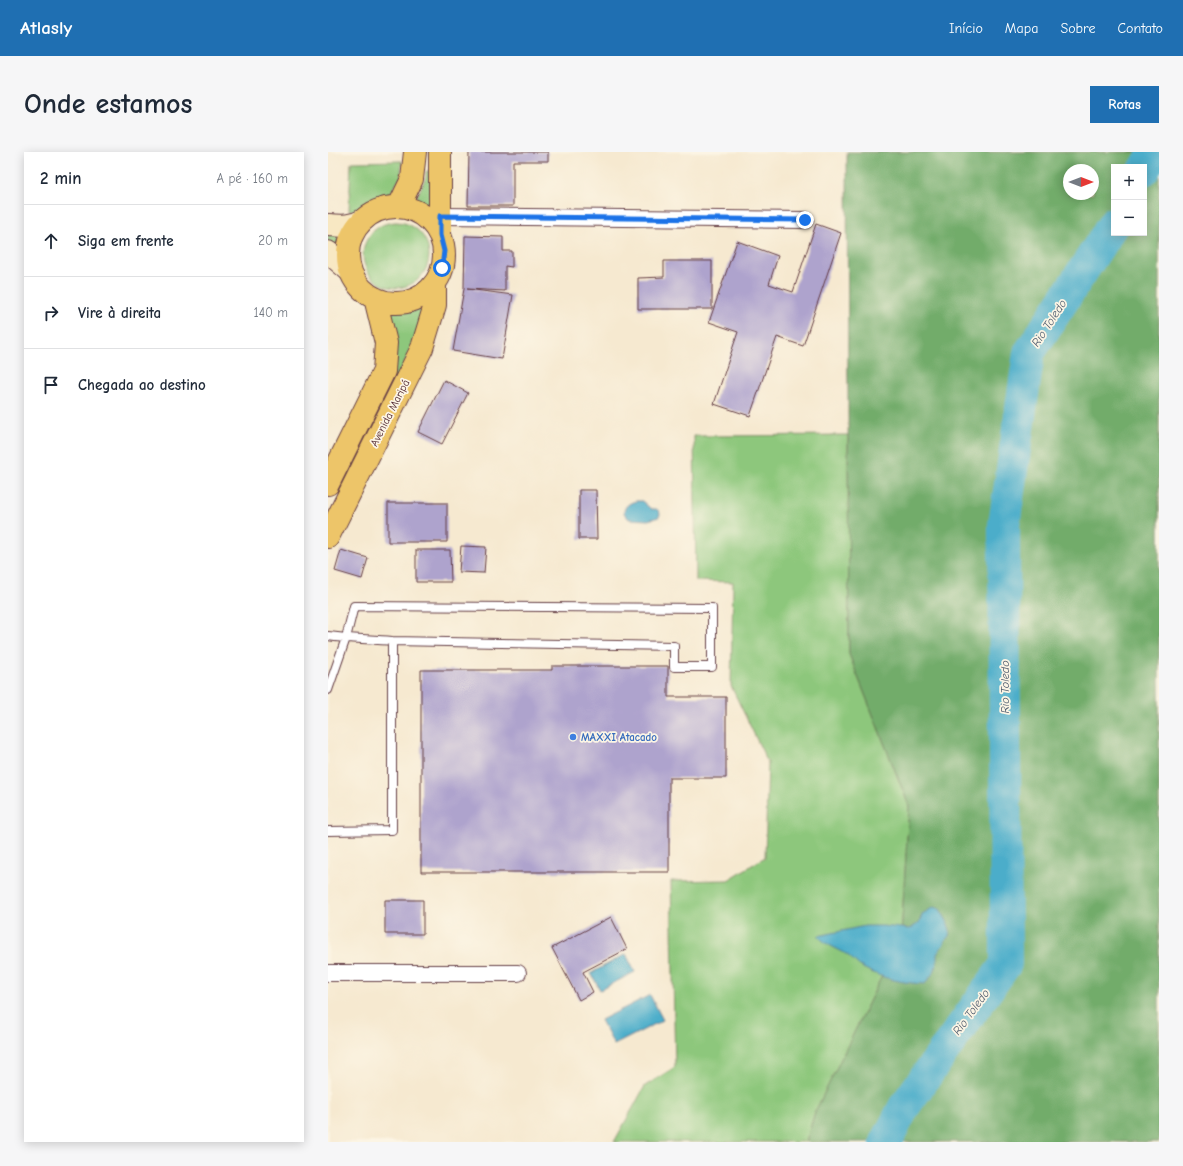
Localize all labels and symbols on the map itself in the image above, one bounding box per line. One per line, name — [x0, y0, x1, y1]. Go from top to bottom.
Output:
north arrow — [1063, 164, 1099, 200]
route end — [796, 211, 814, 229]
route start — [433, 259, 451, 277]
water label: Rio Toledo — [1029, 297, 1069, 349]
street label: Avenida Maripá — [368, 377, 412, 449]
water label: Rio Toledo — [998, 660, 1012, 714]
place label: MAXXI Atacado — [581, 731, 657, 744]
marker: MAXXI Atacado — [568, 732, 578, 742]
water label: Rio Toledo — [950, 986, 992, 1038]

